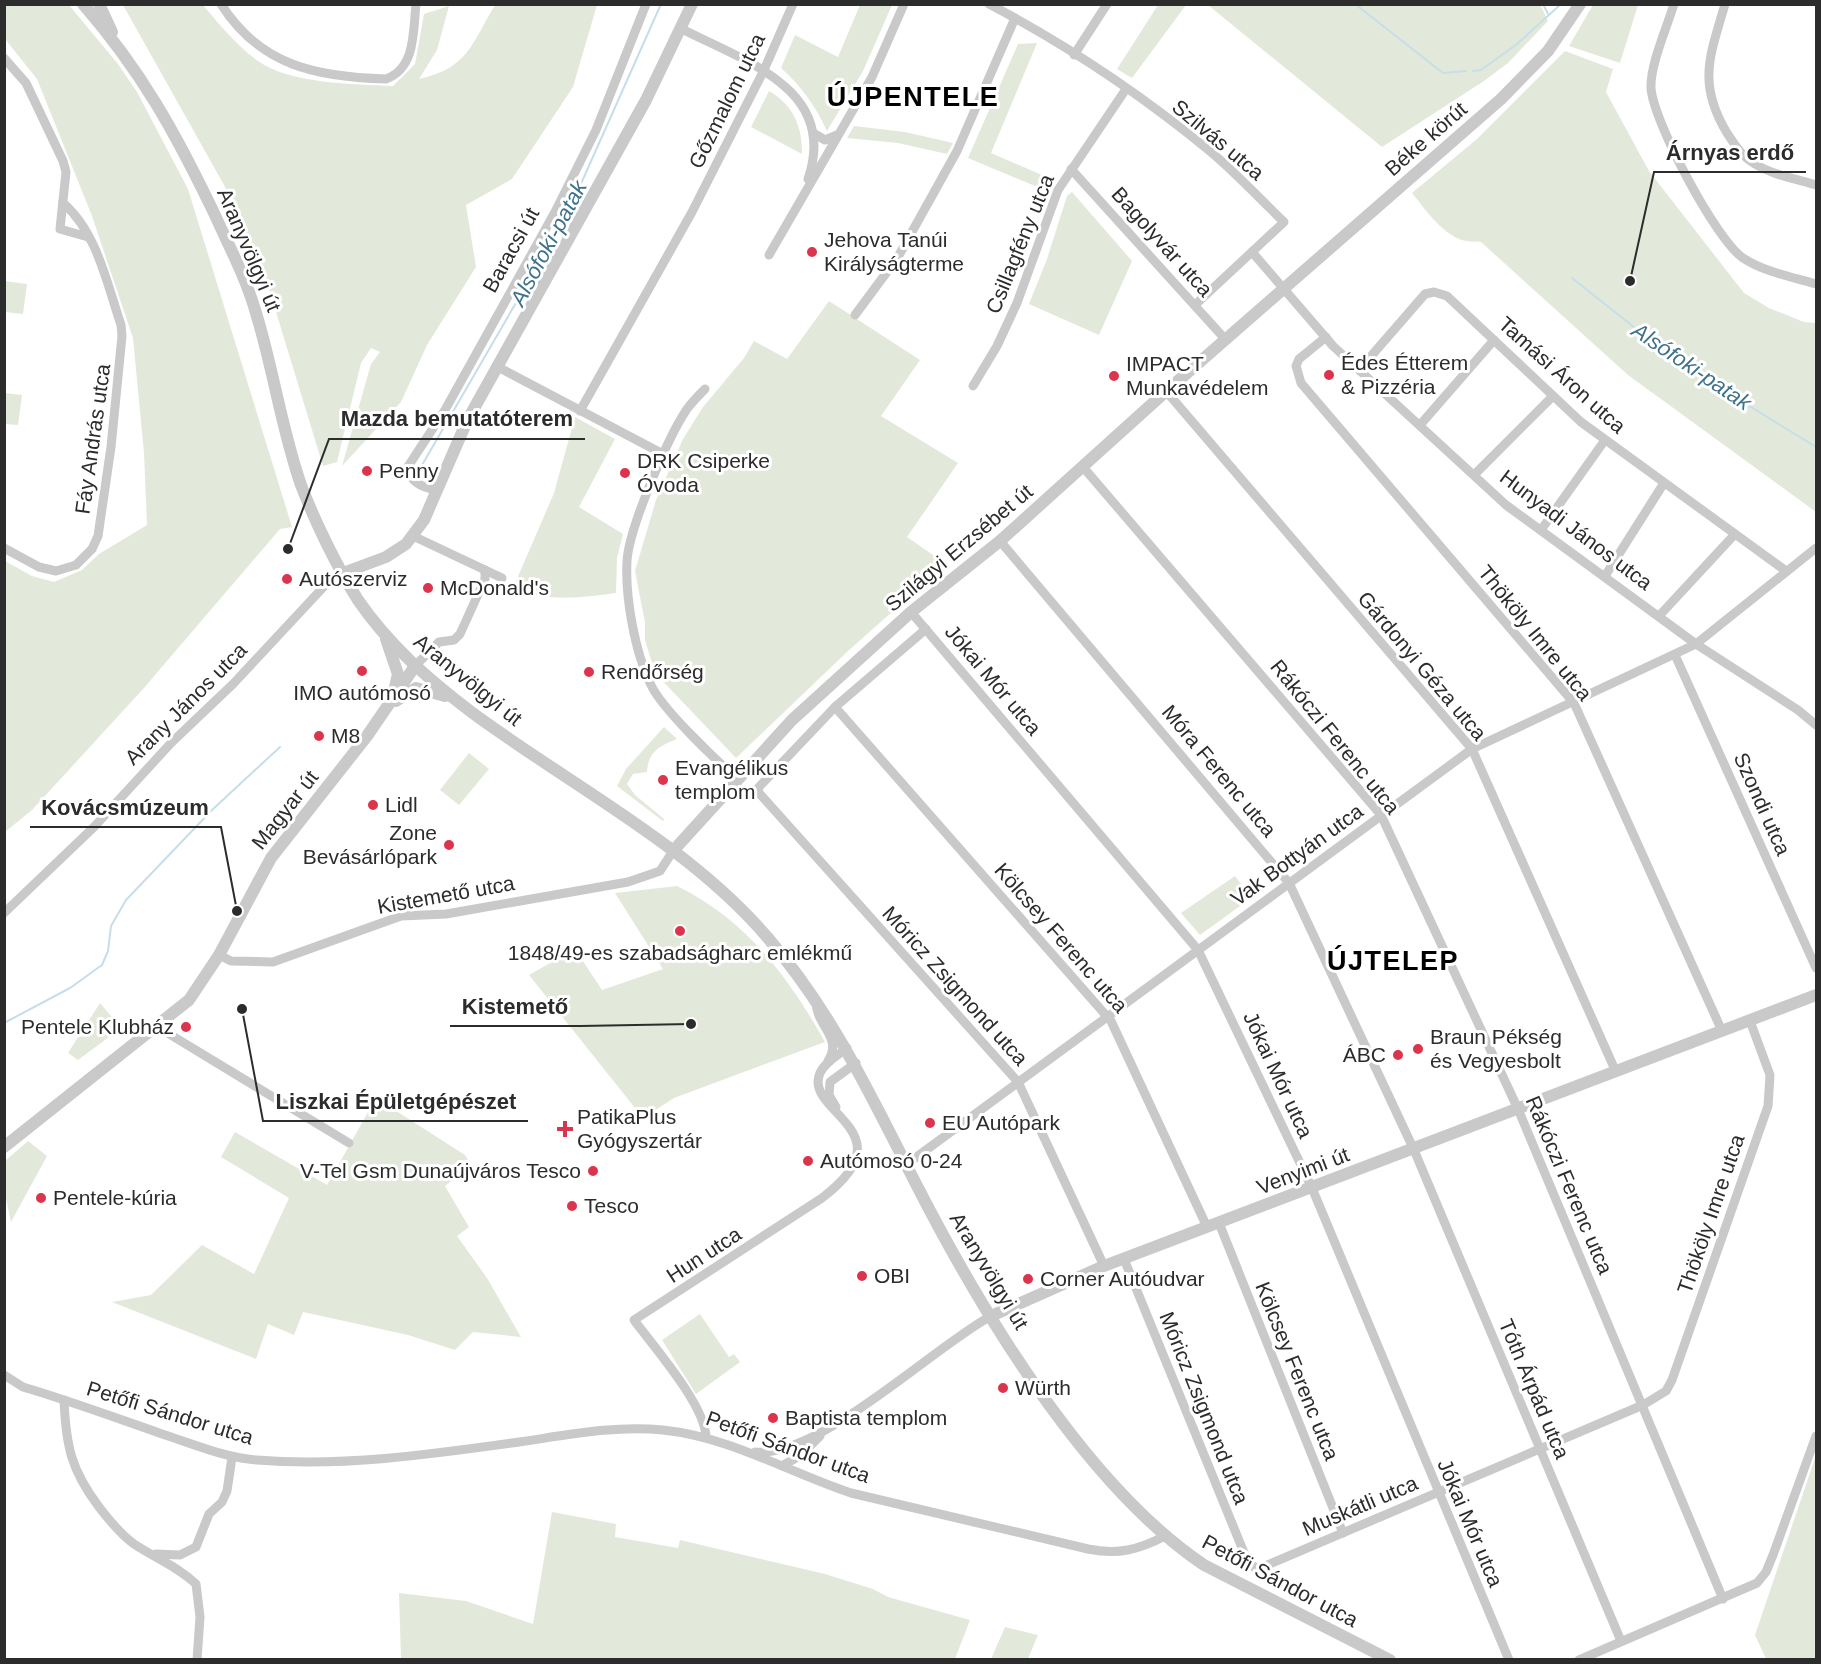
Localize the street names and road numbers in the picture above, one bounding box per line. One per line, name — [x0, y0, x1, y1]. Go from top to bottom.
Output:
street label: Gőzmalom utca — [684, 29, 769, 172]
street label: Szilvás utca — [1168, 95, 1269, 185]
street label: Béke körút — [1380, 97, 1471, 180]
street label: Csillagfény utca — [981, 170, 1058, 317]
street label: Bagolyvár utca — [1107, 182, 1218, 301]
street label: Aranyvölgyi út — [213, 185, 286, 315]
street label: Baracsi út — [478, 203, 543, 296]
street label: Tamási Áron utca — [1494, 312, 1631, 438]
street label: Fáy András utca — [71, 362, 114, 516]
street label: Hunyadi János utca — [1496, 465, 1657, 594]
street label: Szilágyi Erzsébet út — [881, 479, 1037, 616]
street label: Thököly Imre utca — [1474, 561, 1597, 705]
street label: Gárdonyi Géza utca — [1354, 587, 1491, 745]
street label: Jókai Mór utca — [941, 620, 1046, 740]
street label: Aranyvölgyi út — [410, 629, 527, 730]
street label: Arany János utca — [120, 638, 251, 769]
street label: Rákóczi Ferenc utca — [1266, 655, 1405, 819]
street label: Móra Ferenc utca — [1158, 700, 1281, 841]
street label: Szondi utca — [1730, 749, 1795, 859]
street label: Magyar út — [247, 766, 323, 854]
street label: Vak Bottyán utca — [1226, 799, 1367, 910]
street label: Kölcsey Ferenc utca — [990, 858, 1133, 1017]
street label: Kistemető utca — [376, 871, 517, 918]
street label: Móricz Zsigmond utca — [878, 902, 1033, 1070]
street label: Jókai Mór utca — [1239, 1008, 1318, 1142]
street label: Rákóczi Ferenc utca — [1521, 1092, 1618, 1278]
street label: Thököly Imre utca — [1672, 1131, 1749, 1296]
street label: Venyimi út — [1253, 1142, 1352, 1199]
street label: Aranyvölgyi út — [946, 1208, 1033, 1333]
street label: Hun utca — [662, 1222, 746, 1287]
street label: Kölcsey Ferenc utca — [1251, 1278, 1344, 1464]
street label: Móricz Zsigmond utca — [1155, 1308, 1254, 1508]
street label: Tóth Árpád utca — [1495, 1316, 1574, 1462]
street label: Petőfi Sándor utca — [84, 1376, 256, 1449]
street label: Petőfi Sándor utca — [703, 1406, 874, 1487]
street label: Jókai Mór utca — [1433, 1455, 1508, 1590]
street label: Muskátli utca — [1299, 1471, 1421, 1540]
street label: Petőfi Sándor utca — [1199, 1530, 1362, 1631]

